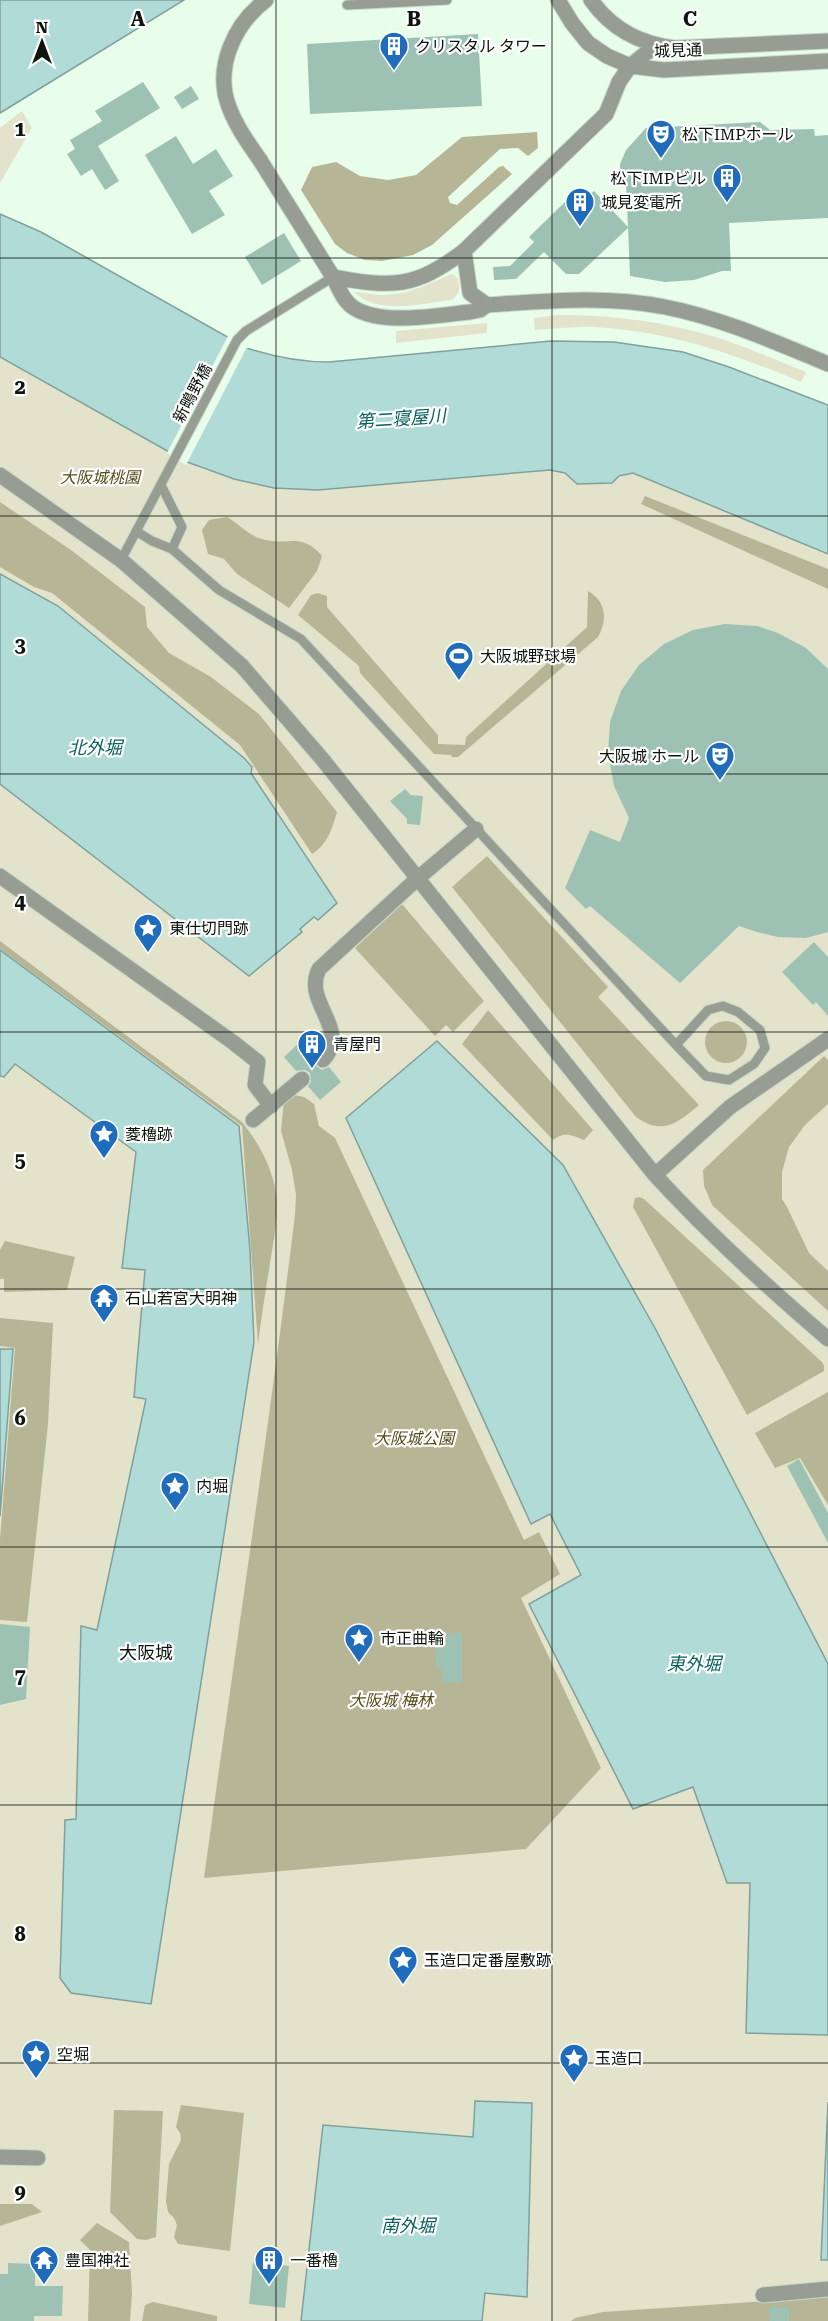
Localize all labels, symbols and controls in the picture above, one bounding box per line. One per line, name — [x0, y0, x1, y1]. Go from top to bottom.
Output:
text: A — [131, 7, 146, 31]
text: B — [407, 7, 421, 31]
text: C — [683, 7, 697, 31]
north arrow — [12, 12, 72, 72]
text: N — [36, 18, 48, 37]
building icon: クリスタル タワー — [378, 30, 410, 72]
place label: クリスタル タワー — [415, 37, 547, 56]
street label: 城見通 — [654, 40, 702, 61]
text: 1 — [14, 117, 26, 141]
theatre icon: 松下IMPホール — [645, 118, 677, 160]
place label: 松下IMPホール — [682, 125, 794, 144]
building icon: 松下IMPビル — [711, 162, 743, 204]
place label: 松下IMPビル — [610, 169, 706, 188]
building icon: 城見変電所 — [564, 186, 596, 228]
place label: 城見変電所 — [601, 193, 681, 212]
street label: 新鴫野橋 — [169, 361, 216, 426]
text: 2 — [14, 375, 26, 399]
water label: 第二寝屋川 — [355, 405, 449, 432]
park label: 大阪城桃園 — [60, 468, 142, 487]
text: 3 — [14, 633, 26, 657]
sports icon: 大阪城野球場 — [443, 640, 475, 682]
place label: 大阪城野球場 — [480, 647, 576, 666]
water label: 北外堀 — [68, 737, 125, 758]
theatre icon: 大阪城 ホール — [704, 740, 736, 782]
place label: 大阪城 ホール — [599, 747, 699, 766]
text: 4 — [14, 890, 26, 914]
place icon: 東仕切門跡 — [132, 912, 164, 954]
place label: 東仕切門跡 — [169, 919, 249, 938]
building icon: 青屋門 — [296, 1028, 328, 1070]
place label: 青屋門 — [333, 1035, 381, 1054]
place icon: 菱櫓跡 — [88, 1118, 120, 1160]
place label: 菱櫓跡 — [125, 1125, 173, 1144]
text: 5 — [14, 1148, 26, 1172]
temple icon: 石山若宮大明神 — [88, 1282, 120, 1324]
place label: 石山若宮大明神 — [125, 1289, 237, 1308]
text: 6 — [14, 1406, 26, 1430]
park label: 大阪城公園 — [374, 1429, 456, 1448]
place icon: 内堀 — [159, 1470, 191, 1512]
place label: 内堀 — [196, 1477, 228, 1496]
place icon: 市正曲輪 — [343, 1622, 375, 1664]
place label: 市正曲輪 — [380, 1629, 444, 1648]
district label: 大阪城 — [119, 1642, 173, 1663]
water label: 東外堀 — [667, 1653, 724, 1674]
text: 7 — [14, 1664, 26, 1688]
park label: 大阪城 梅林 — [349, 1691, 435, 1710]
text: 8 — [14, 1922, 26, 1946]
place icon: 玉造口定番屋敷跡 — [387, 1944, 419, 1986]
place label: 玉造口定番屋敷跡 — [424, 1951, 552, 1970]
place icon: 空堀 — [20, 2038, 52, 2080]
place icon: 玉造口 — [558, 2042, 590, 2084]
place label: 空堀 — [57, 2045, 89, 2064]
place label: 玉造口 — [595, 2049, 643, 2068]
text: 9 — [14, 2180, 26, 2204]
water label: 南外堀 — [381, 2215, 438, 2236]
temple icon: 豊国神社 — [28, 2244, 60, 2286]
building icon: 一番櫓 — [253, 2244, 285, 2286]
place label: 豊国神社 — [65, 2251, 129, 2270]
place label: 一番櫓 — [290, 2251, 338, 2270]

